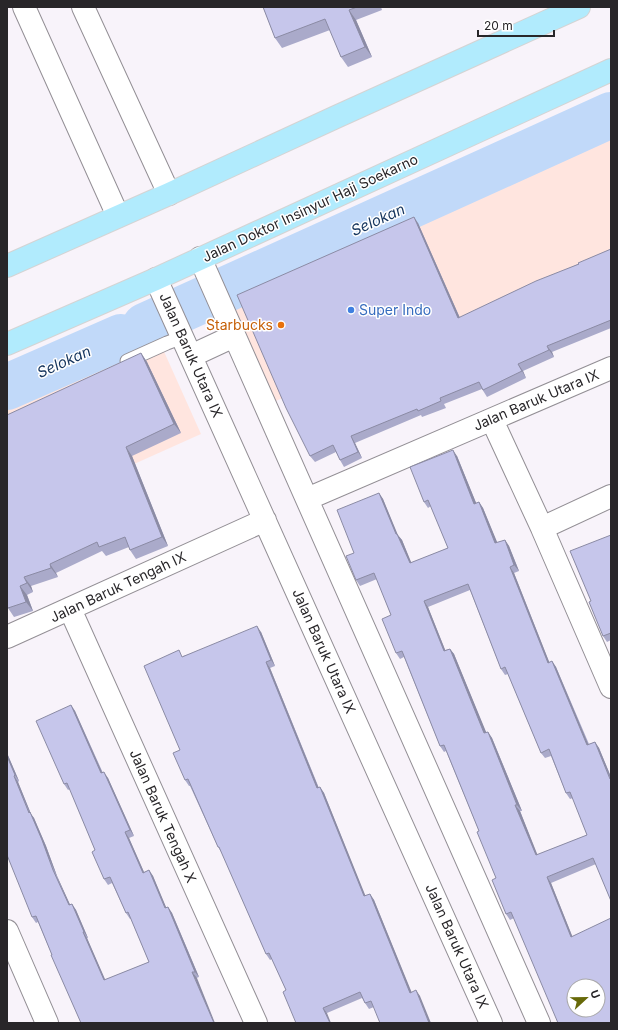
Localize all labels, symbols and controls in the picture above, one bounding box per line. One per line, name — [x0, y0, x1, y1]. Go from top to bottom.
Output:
scale bar — [478, 12, 554, 38]
text: 20 m — [484, 18, 513, 33]
street label: Jalan Doktor Insinyur Haji Soekarno — [199, 150, 420, 265]
water label: Selokan — [348, 199, 408, 240]
street label: Jalan Baruk Utara IX — [156, 290, 227, 420]
place label: Super Indo — [359, 301, 431, 318]
marker: Super Indo — [346, 305, 356, 315]
place label: Starbucks — [206, 316, 273, 333]
marker: Starbucks — [276, 320, 286, 330]
water label: Selokan — [34, 341, 94, 382]
street label: Jalan Baruk Utara IX — [470, 365, 602, 434]
street label: Jalan Baruk Tengah IX — [47, 547, 189, 625]
street label: Jalan Baruk Utara IX — [289, 586, 360, 716]
street label: Jalan Baruk Tengah X — [126, 747, 201, 885]
street label: Jalan Baruk Utara IX — [422, 881, 493, 1011]
north arrow — [566, 978, 606, 1018]
text: U — [587, 988, 603, 1001]

